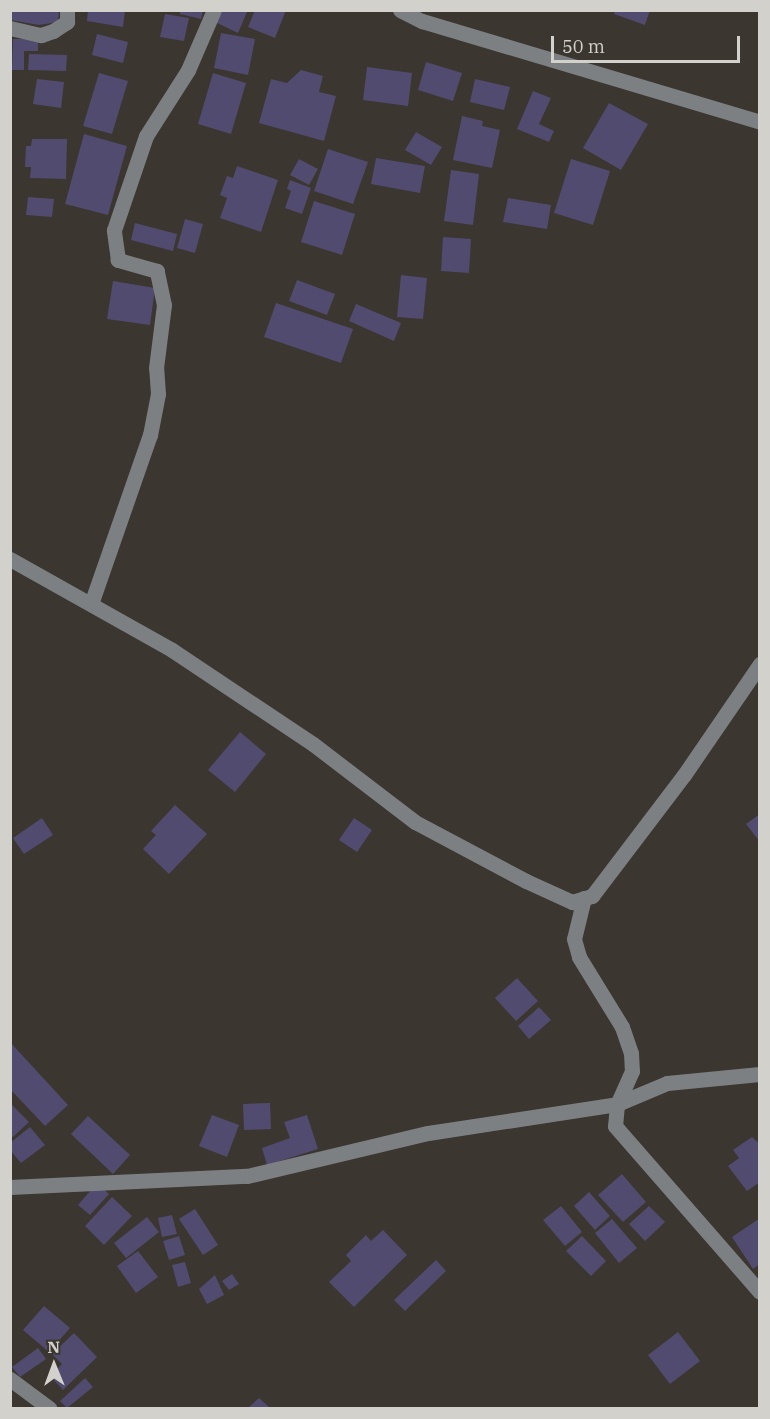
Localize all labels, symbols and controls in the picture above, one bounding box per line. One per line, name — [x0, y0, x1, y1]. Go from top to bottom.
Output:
scale bar — [554, 24, 743, 62]
text: 50 m — [562, 35, 605, 58]
north arrow — [24, 1335, 84, 1395]
text: N — [47, 1337, 60, 1357]

